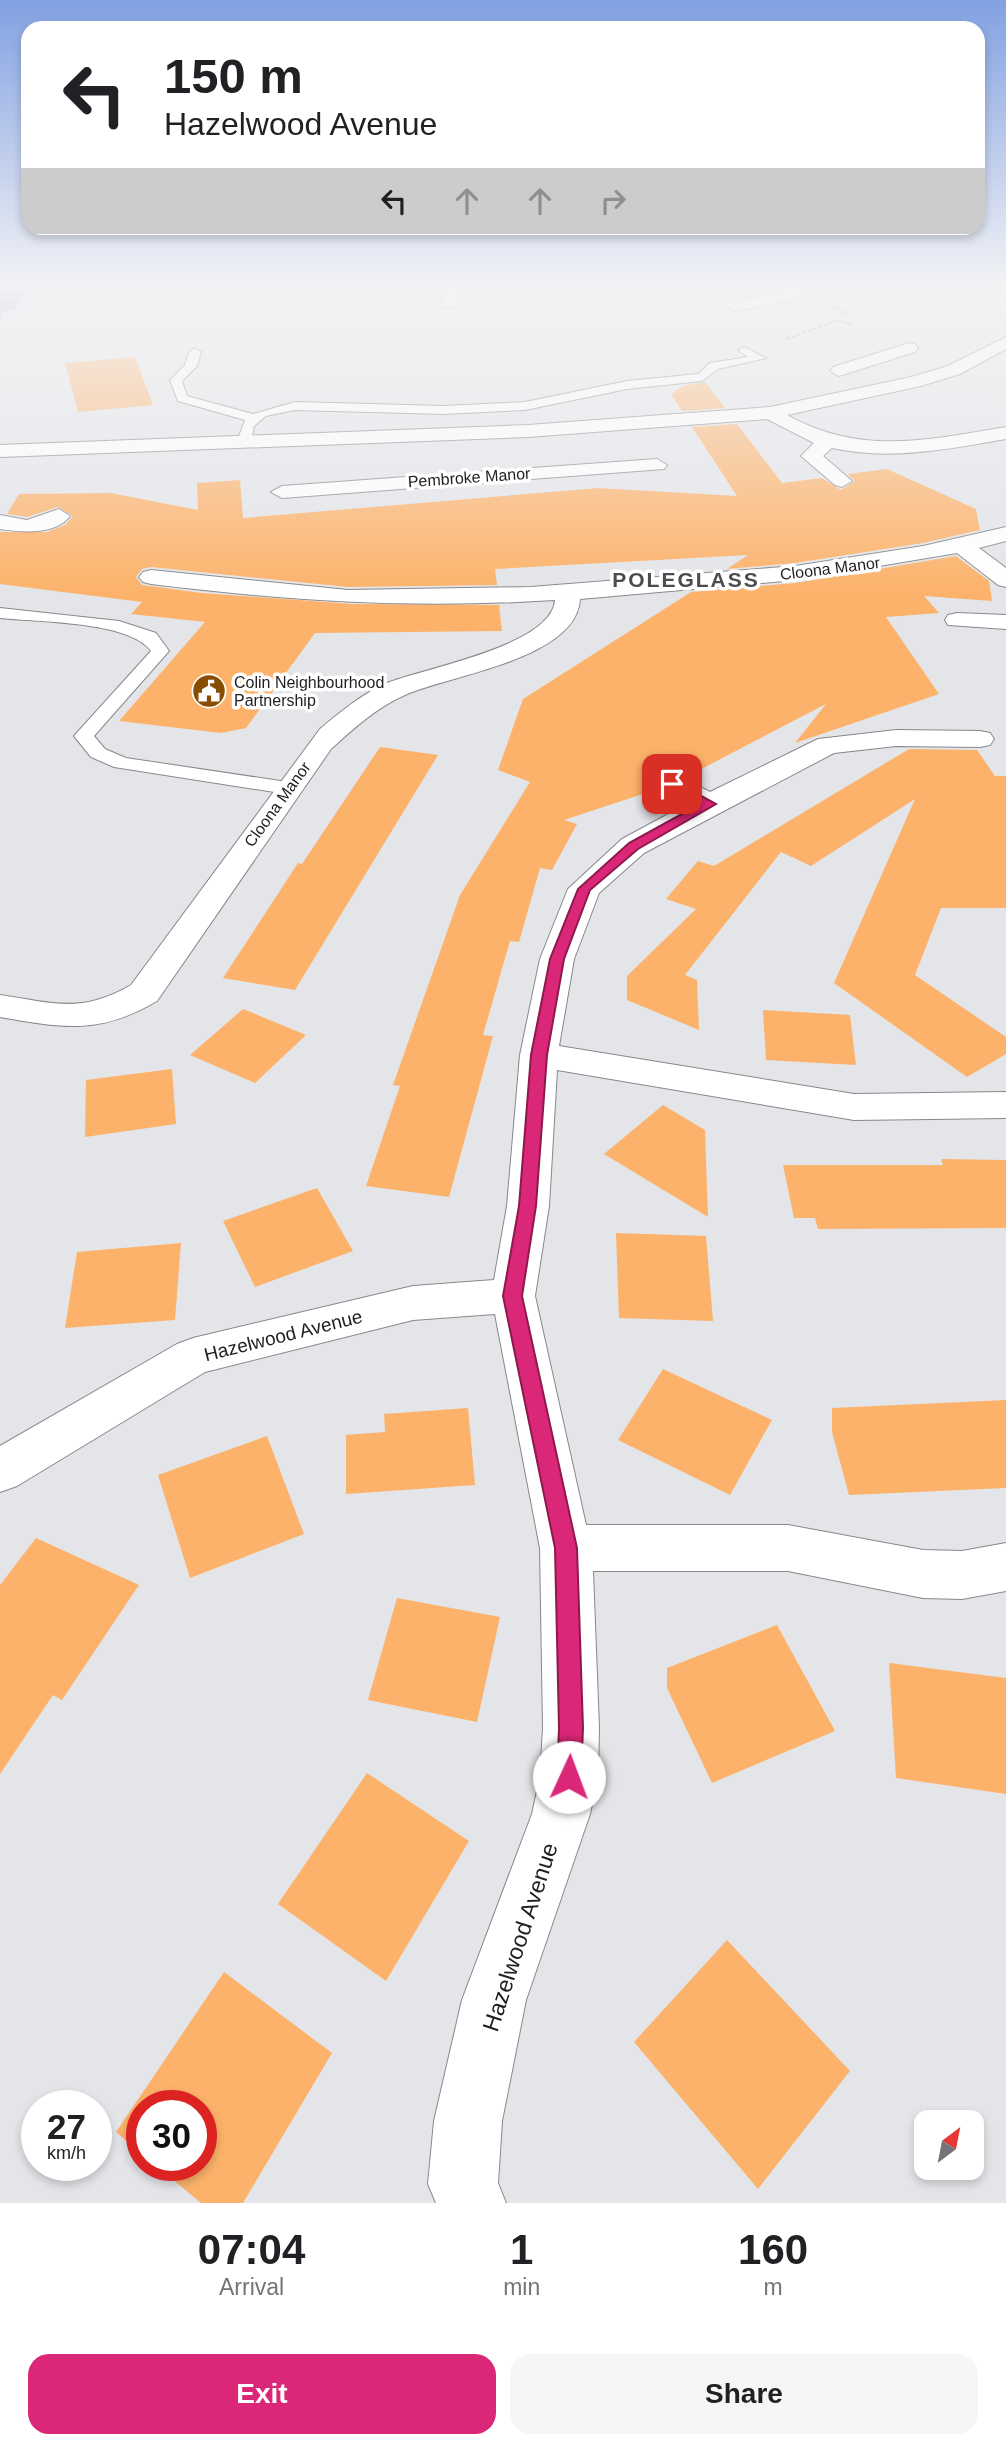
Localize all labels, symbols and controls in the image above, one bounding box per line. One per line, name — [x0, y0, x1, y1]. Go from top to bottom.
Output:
icon: left — [49, 49, 140, 140]
text: 150 m — [164, 49, 303, 103]
text: Hazelwood Avenue — [164, 106, 437, 142]
icon: left — [375, 182, 413, 220]
icon: ahead — [448, 182, 486, 220]
icon: ahead — [521, 182, 559, 220]
icon: right — [594, 182, 632, 220]
street label: Pembroke Manor — [407, 465, 532, 490]
street label: Cloona Manor — [779, 554, 882, 583]
district label: POLEGLASS — [612, 568, 760, 591]
public building icon: Colin Neighbourhood Partnership — [190, 672, 228, 710]
place label: Colin Neighbourhood Partnership — [234, 674, 384, 709]
pin — [642, 754, 702, 814]
street label: Cloona Manor — [241, 758, 314, 850]
icon: arrive — [653, 765, 691, 803]
street label: Hazelwood Avenue — [202, 1306, 364, 1365]
position arrow — [532, 1740, 606, 1814]
street label: Hazelwood Avenue — [477, 1840, 563, 2034]
speed limit sign: 30 — [126, 2090, 217, 2181]
text: 27 — [47, 2107, 86, 2146]
north arrow — [914, 2110, 984, 2180]
map controls — [914, 2110, 984, 2180]
text: km/h — [47, 2143, 86, 2163]
text: 07:04 — [198, 2226, 305, 2273]
text: 1 — [510, 2226, 533, 2273]
text: 160 — [738, 2226, 808, 2273]
text: Arrival — [219, 2274, 284, 2300]
text: min — [503, 2274, 540, 2300]
text: m — [764, 2274, 783, 2300]
button: Exit — [28, 2354, 496, 2434]
button: Share — [510, 2354, 978, 2434]

